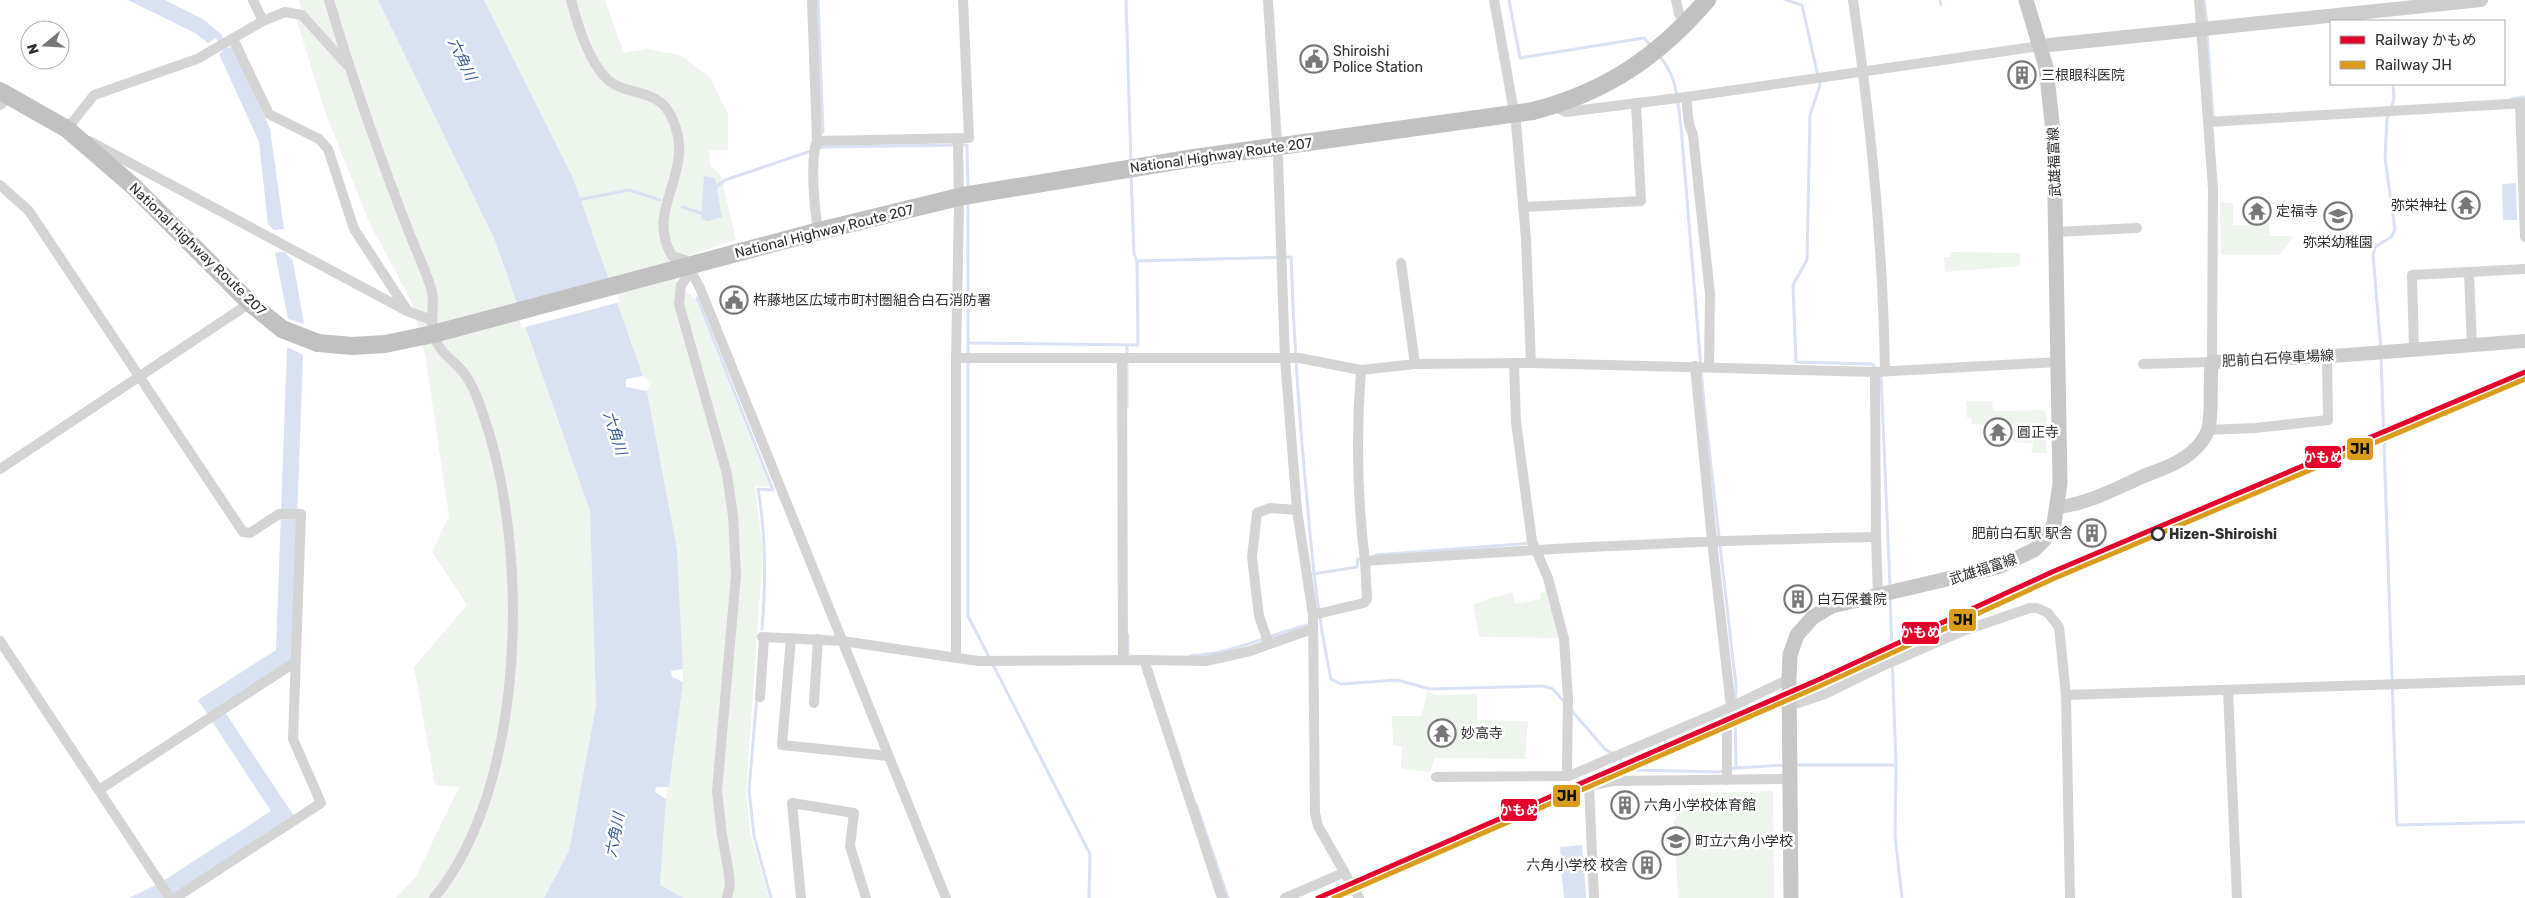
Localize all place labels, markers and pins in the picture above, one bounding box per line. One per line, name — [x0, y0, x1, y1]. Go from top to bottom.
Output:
place label: Shiroishi Police Station — [1333, 43, 1423, 76]
public building icon: Shiroishi Police Station — [1299, 44, 1329, 74]
building icon: 三根眼科医院 — [2007, 60, 2037, 90]
place label: 三根眼科医院 — [2041, 67, 2125, 84]
temple icon: 弥栄神社 — [2451, 190, 2481, 220]
temple icon: 定福寺 — [2242, 196, 2272, 226]
place label: 弥栄神社 — [2391, 197, 2447, 214]
school or university icon: 弥栄幼稚園 — [2323, 201, 2353, 231]
place label: 定福寺 — [2276, 203, 2318, 220]
place label: 弥栄幼稚園 — [2303, 234, 2373, 251]
public building icon: 杵藤地区広域市町村圏組合白石消防署 — [719, 285, 749, 315]
place label: 杵藤地区広域市町村圏組合白石消防署 — [753, 292, 991, 309]
temple icon: 圓正寺 — [1983, 417, 2013, 447]
place label: 圓正寺 — [2017, 424, 2059, 441]
building icon: 肥前白石駅 駅舎 — [2077, 518, 2107, 548]
place label: 肥前白石駅 駅舎 — [1972, 525, 2073, 542]
place label: Hizen-Shiroishi — [2169, 526, 2277, 543]
marker: Hizen-Shiroishi — [2151, 527, 2165, 541]
building icon: 白石保養院 — [1783, 584, 1813, 614]
place label: 白石保養院 — [1817, 591, 1887, 608]
temple icon: 妙高寺 — [1427, 718, 1457, 748]
place label: 妙高寺 — [1461, 725, 1503, 742]
building icon: 六角小学校体育館 — [1610, 790, 1640, 820]
place label: 六角小学校体育館 — [1644, 797, 1756, 814]
school or university icon: 町立六角小学校 — [1661, 826, 1691, 856]
place label: 町立六角小学校 — [1695, 833, 1793, 850]
building icon: 六角小学校 校舎 — [1632, 850, 1662, 880]
place label: 六角小学校 校舎 — [1527, 857, 1628, 874]

